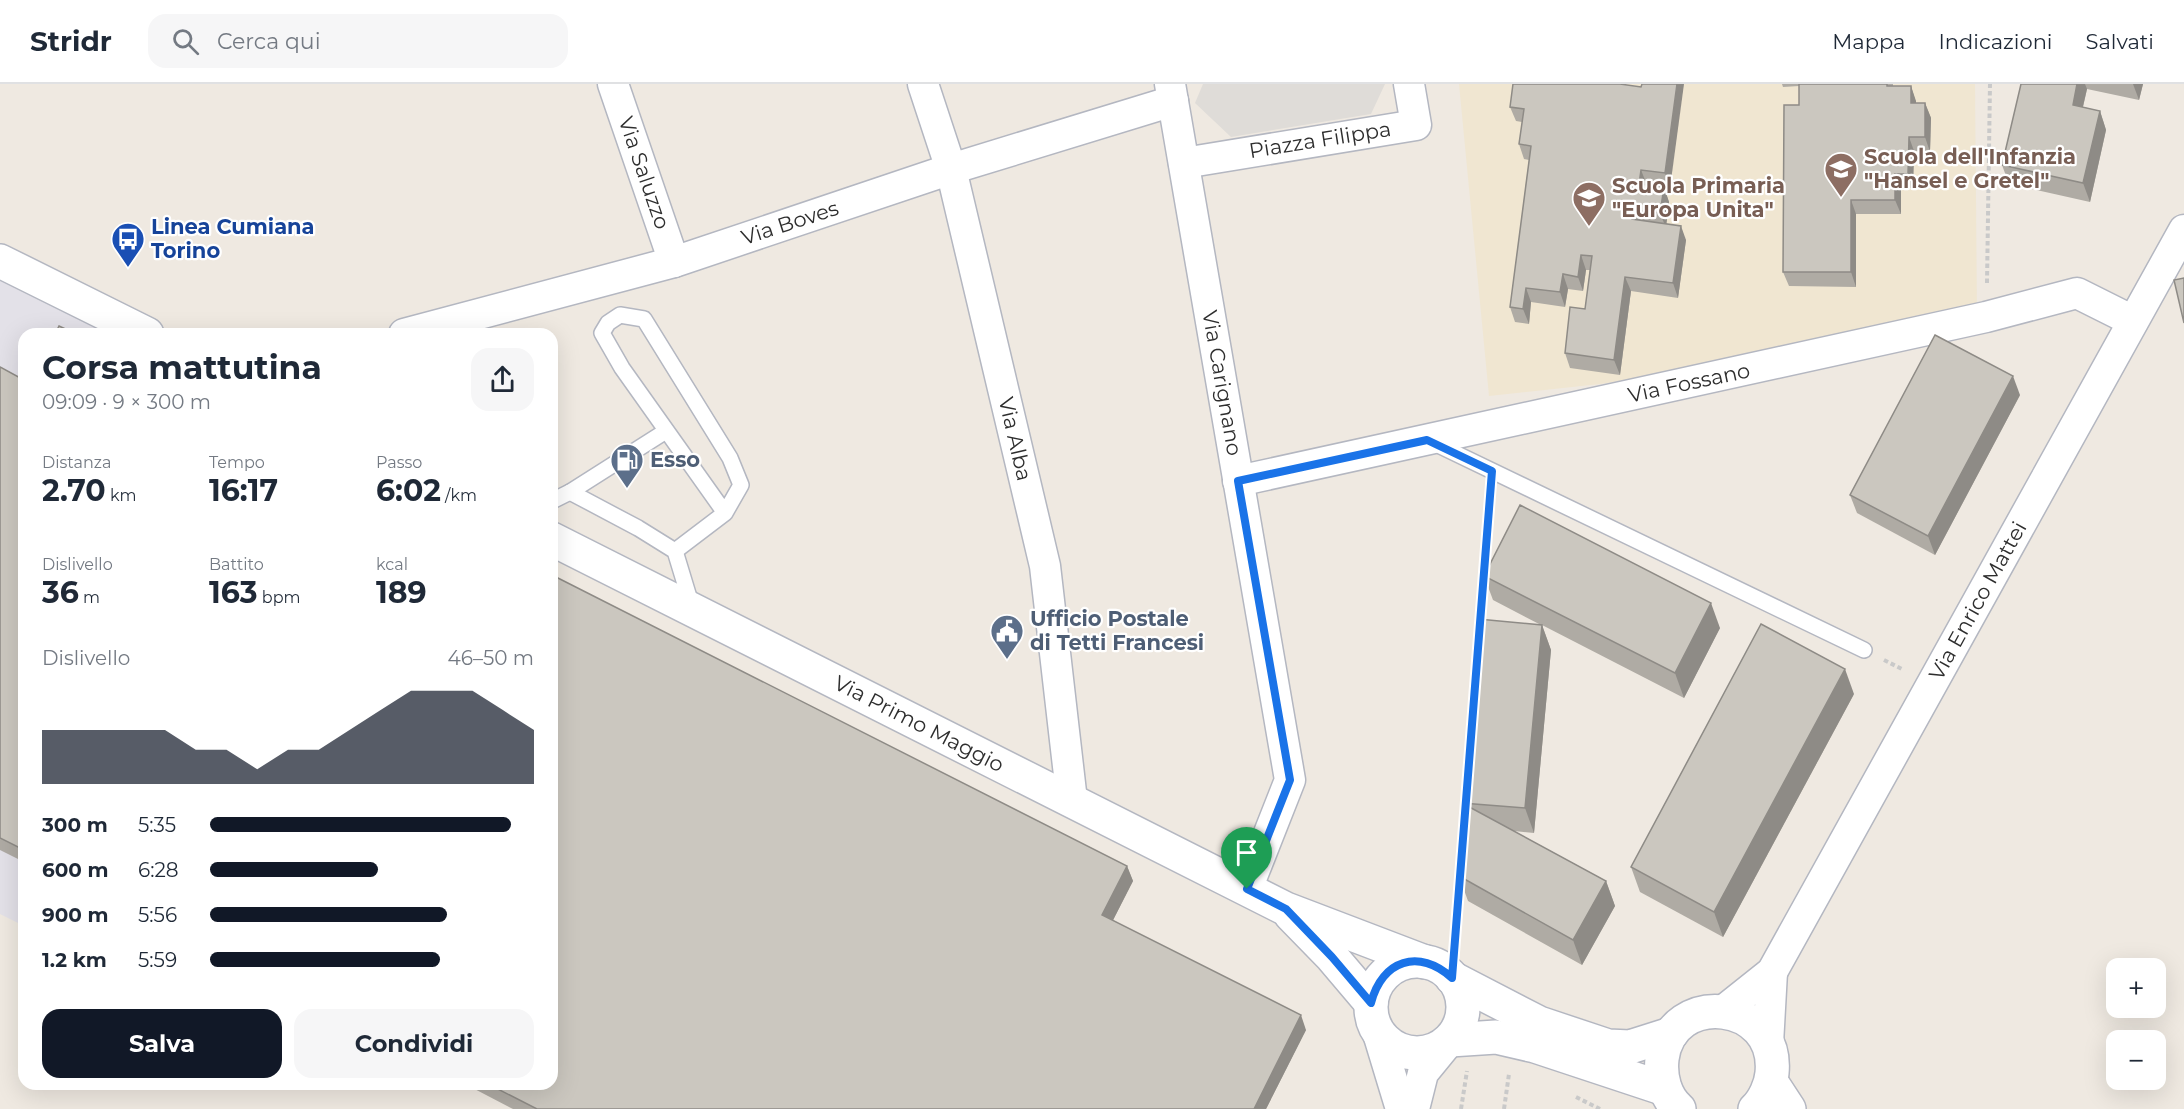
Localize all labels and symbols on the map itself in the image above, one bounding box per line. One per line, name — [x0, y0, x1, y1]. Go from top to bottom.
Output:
street label: Via Saluzzo — [614, 113, 675, 232]
street label: Piazza Filippa — [1247, 116, 1393, 163]
place label: Scuola dell'Infanzia "Hansel e Gretel" — [1864, 144, 2076, 193]
school or university icon: Scuola dell'Infanzia "Hansel e Gretel" — [1823, 151, 1859, 198]
place label: Scuola Primaria "Europa Unita" — [1612, 173, 1785, 222]
school or university icon: Scuola Primaria "Europa Unita" — [1571, 180, 1607, 227]
street label: Via Boves — [738, 195, 842, 250]
place label: Linea Cumiana Torino — [151, 214, 315, 263]
bus stop icon: Linea Cumiana Torino — [110, 221, 146, 268]
street label: Via Carignano — [1197, 308, 1248, 458]
street label: Via Fossano — [1626, 357, 1752, 408]
street label: Via Alba — [994, 395, 1037, 483]
fuel station icon: Esso — [609, 442, 645, 489]
place label: Esso — [650, 447, 700, 472]
street label: Via Enrico Mattei — [1924, 517, 2032, 684]
place label: Ufficio Postale di Tetti Francesi — [1030, 606, 1204, 655]
public building icon: Ufficio Postale di Tetti Francesi — [989, 613, 1025, 660]
street label: Via Primo Maggio — [830, 670, 1008, 777]
pin — [1221, 827, 1272, 889]

